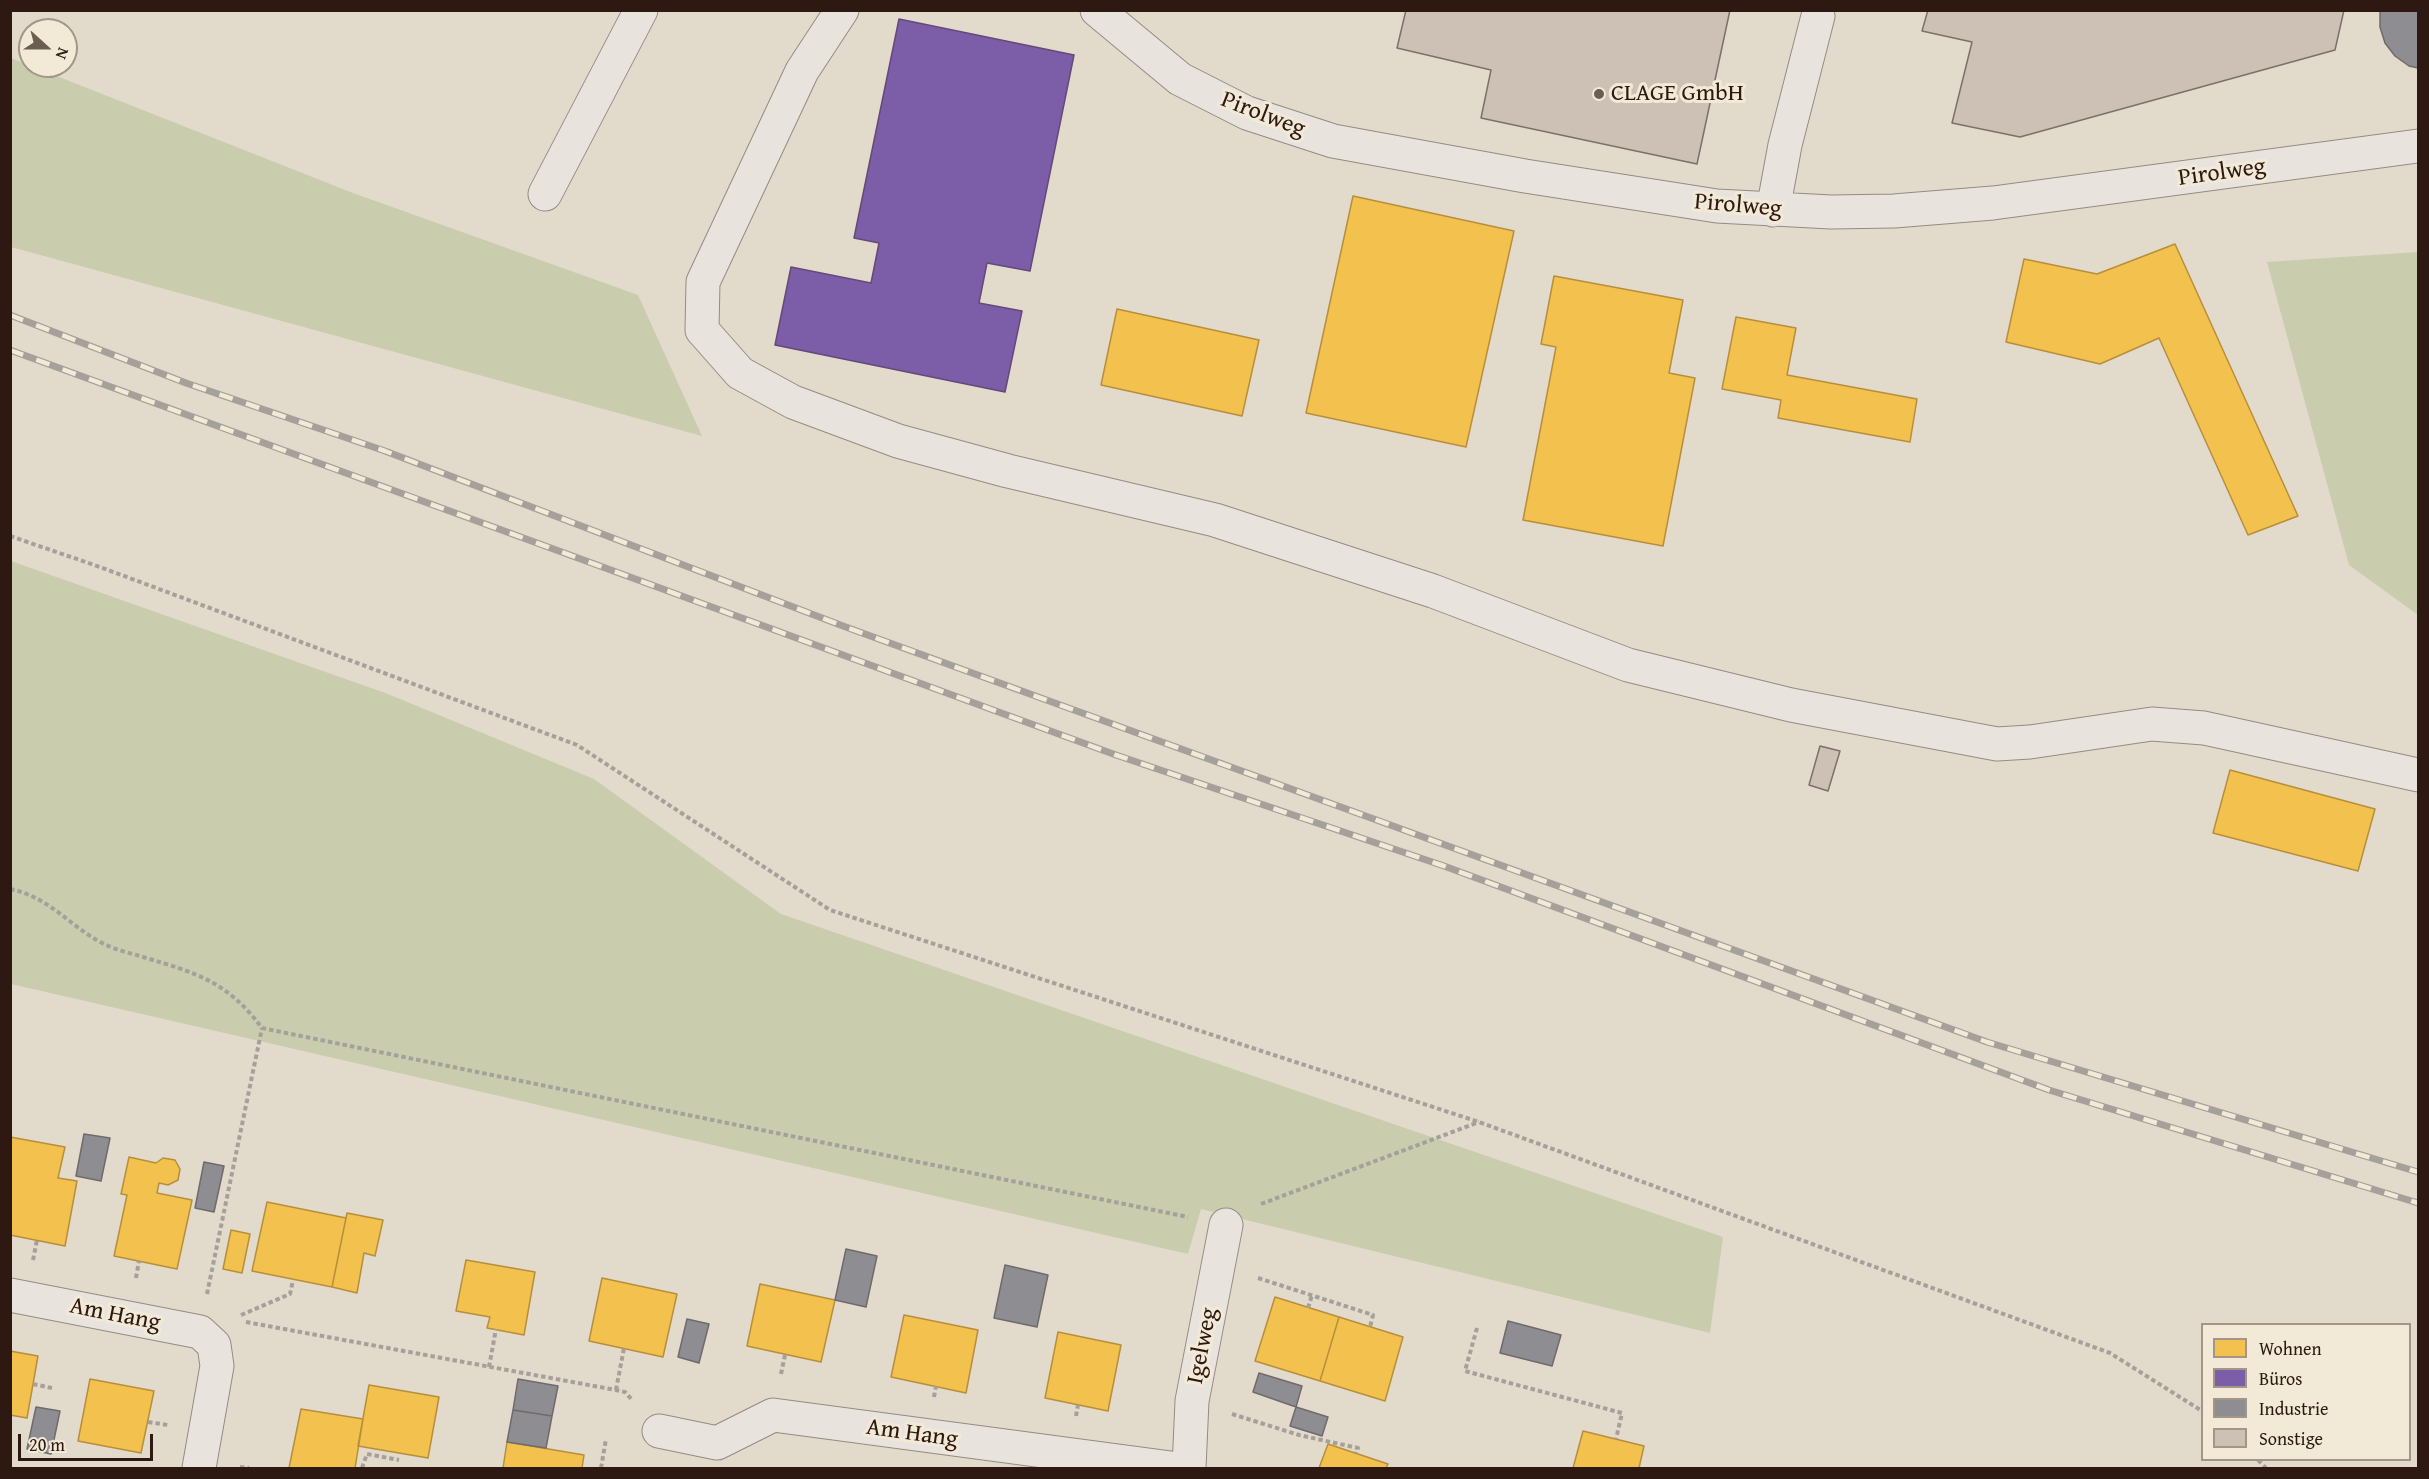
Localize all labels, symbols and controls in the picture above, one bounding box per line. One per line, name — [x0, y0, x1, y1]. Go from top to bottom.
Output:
north arrow — [18, 18, 78, 78]
text: N — [50, 44, 76, 63]
place label: CLAGE GmbH — [1611, 80, 1744, 108]
street label: Pirolweg — [1217, 86, 1309, 144]
marker: CLAGE GmbH — [1592, 87, 1606, 101]
street label: Pirolweg — [2176, 153, 2268, 193]
street label: Pirolweg — [1693, 188, 1783, 224]
street label: Am Hang — [67, 1292, 163, 1338]
street label: Igelweg — [1182, 1305, 1224, 1387]
legend — [2201, 1323, 2411, 1461]
text: Wohnen — [2259, 1335, 2322, 1362]
text: Büros — [2259, 1365, 2302, 1392]
text: Industrie — [2259, 1395, 2328, 1422]
street label: Am Hang — [864, 1413, 960, 1455]
scale bar — [21, 1422, 156, 1460]
text: Sonstige — [2259, 1425, 2323, 1452]
text: 20 m — [29, 1431, 65, 1458]

